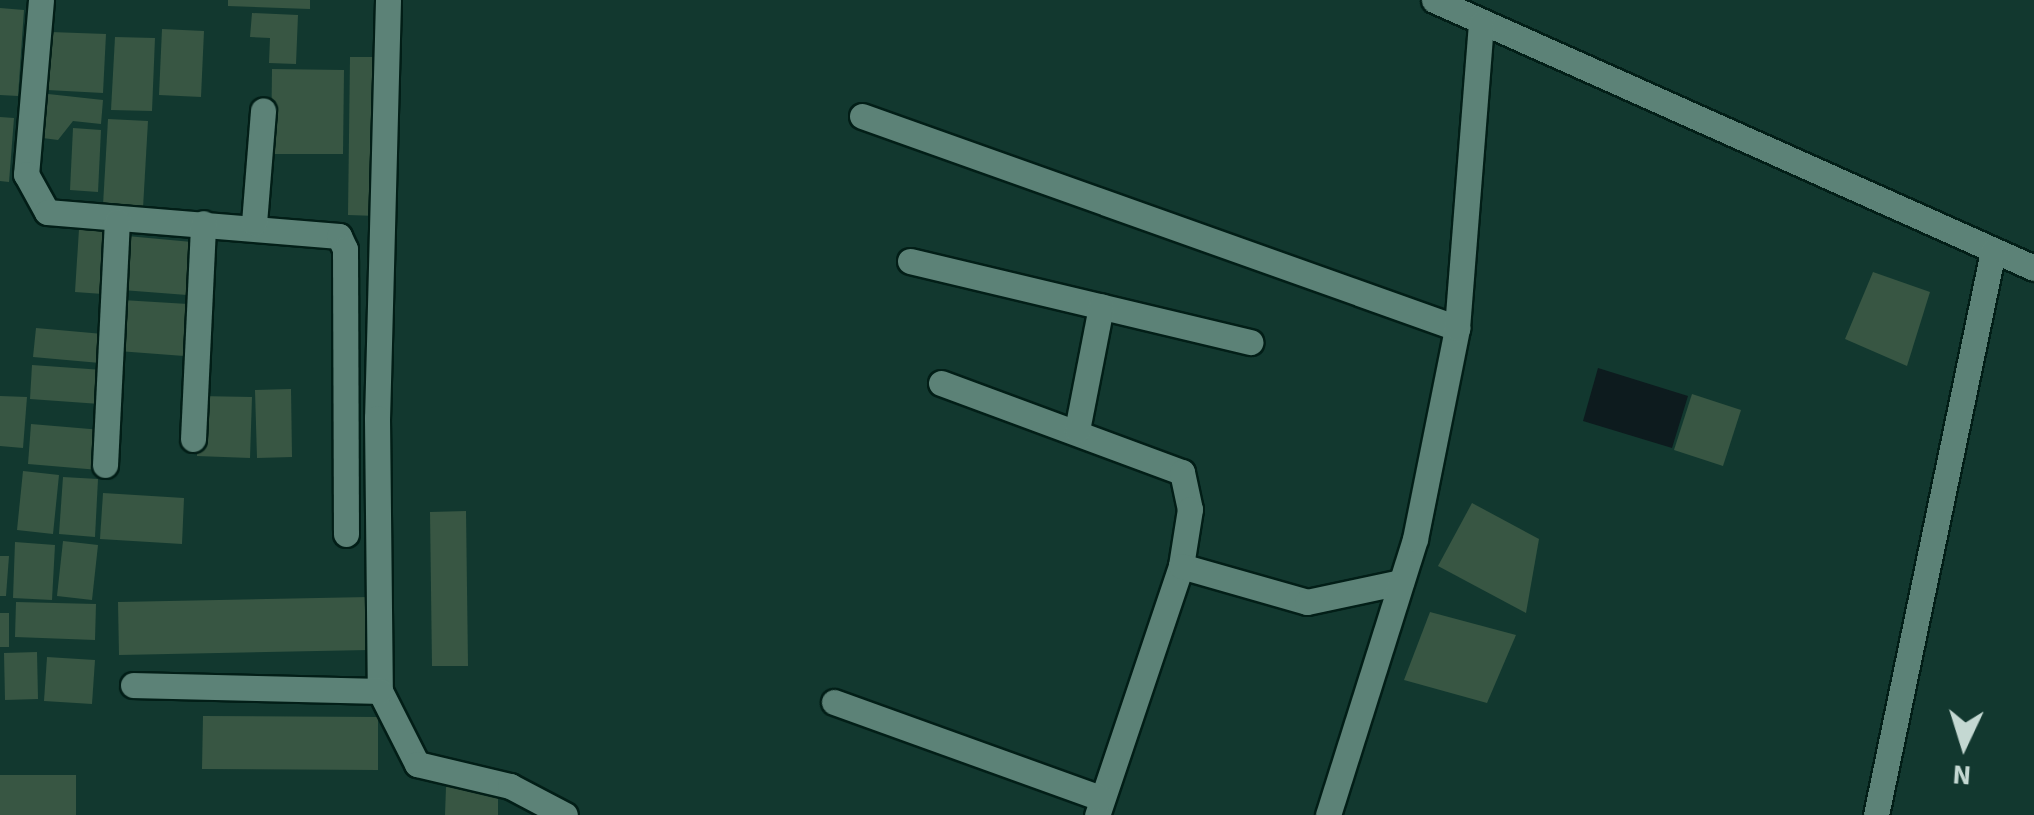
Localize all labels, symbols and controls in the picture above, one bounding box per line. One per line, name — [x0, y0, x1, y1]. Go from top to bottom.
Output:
north arrow — [1914, 695, 2014, 795]
text: N — [1951, 754, 1973, 796]

